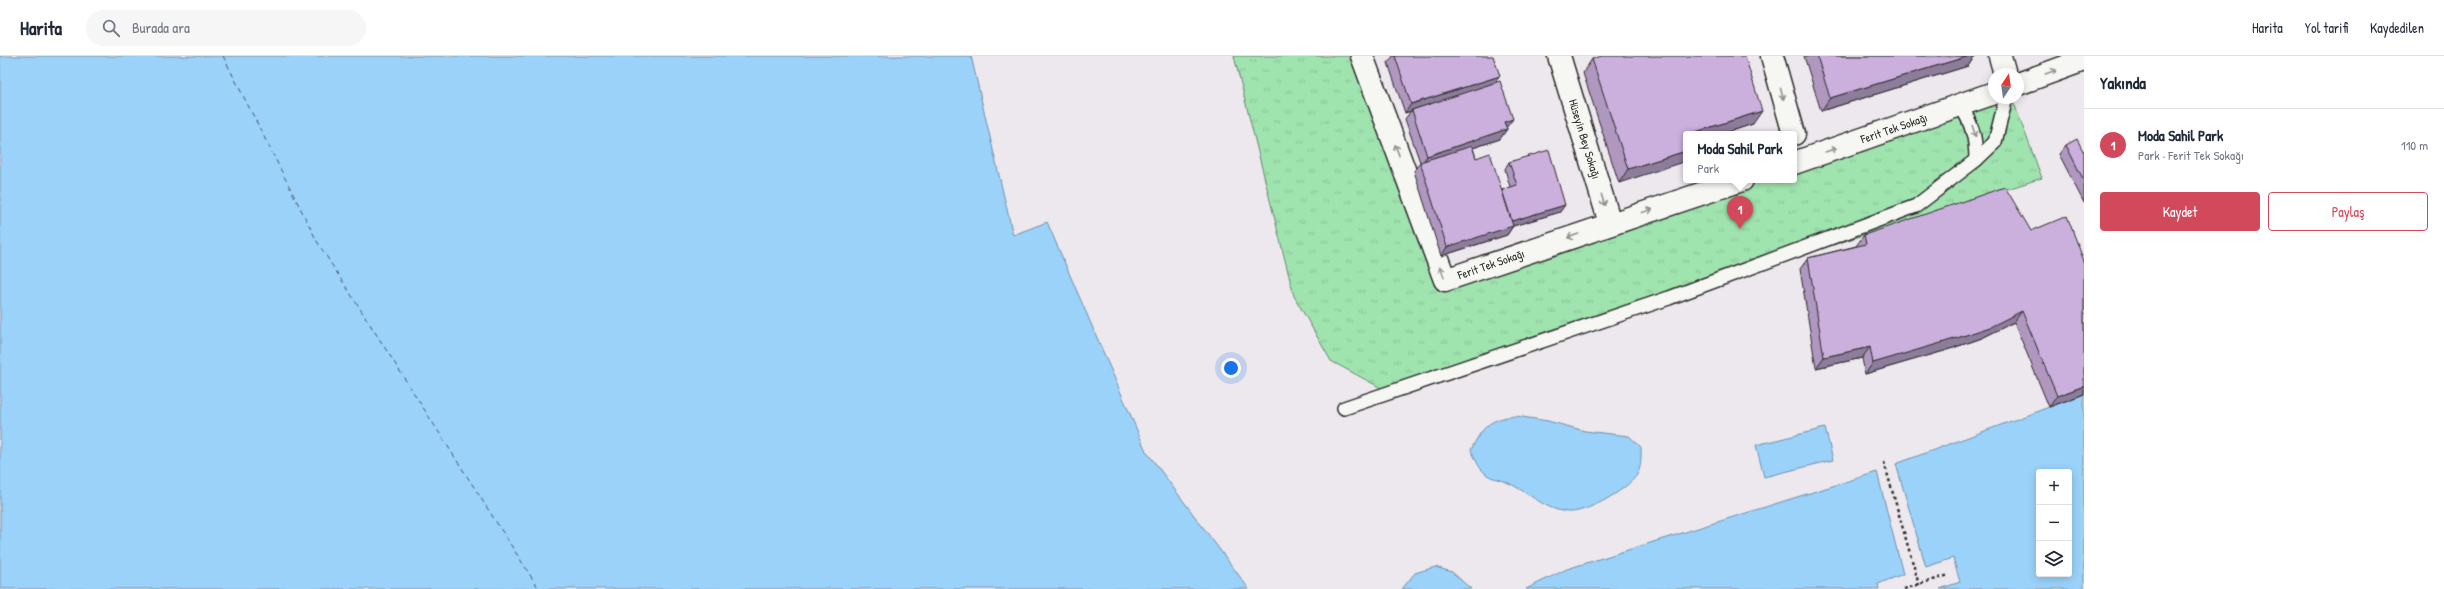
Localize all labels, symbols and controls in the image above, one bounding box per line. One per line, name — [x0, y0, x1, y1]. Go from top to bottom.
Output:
search box — [86, 10, 366, 46]
text: Harita — [20, 15, 62, 41]
icon: search — [100, 17, 122, 39]
text: Burada ara — [132, 17, 190, 38]
text: Harita — [2252, 18, 2283, 37]
text: Yol tarifi — [2305, 18, 2348, 37]
text: Kaydedilen — [2370, 18, 2424, 37]
one-way arrow — [2045, 67, 2057, 75]
north arrow — [1988, 68, 2024, 104]
text: Yakında — [2100, 71, 2146, 94]
one-way arrow — [1779, 87, 1787, 100]
street label: Hüseyin Bey Sokağı — [1565, 97, 1605, 181]
street label: Ferit Tek Sokağı — [1857, 109, 1930, 148]
one-way arrow — [1970, 124, 1978, 136]
text: Moda Sahil Park — [2138, 125, 2223, 146]
popup — [1683, 131, 1797, 183]
text: 1 — [2111, 136, 2115, 154]
text: 110 m — [2401, 136, 2428, 154]
text: Moda Sahil Park — [1697, 138, 1783, 159]
one-way arrow — [1392, 145, 1400, 157]
one-way arrow — [1824, 146, 1837, 153]
text: Park · Ferit Tek Sokağı — [2138, 146, 2244, 164]
text: Park — [1697, 159, 1719, 177]
button: Kaydet — [2100, 192, 2260, 231]
button: Paylaş — [2268, 192, 2428, 231]
one-way arrow — [1600, 194, 1607, 207]
pin: 1 — [1727, 196, 1753, 229]
one-way arrow — [1641, 207, 1654, 214]
one-way arrow — [1568, 232, 1580, 240]
street label: Ferit Tek Sokağı — [1454, 245, 1527, 284]
one-way arrow — [1438, 266, 1445, 279]
your location — [1221, 358, 1241, 378]
map controls — [2036, 469, 2072, 577]
button: + — [2036, 469, 2072, 505]
button: − — [2036, 505, 2072, 541]
button: layers — [2036, 541, 2072, 577]

